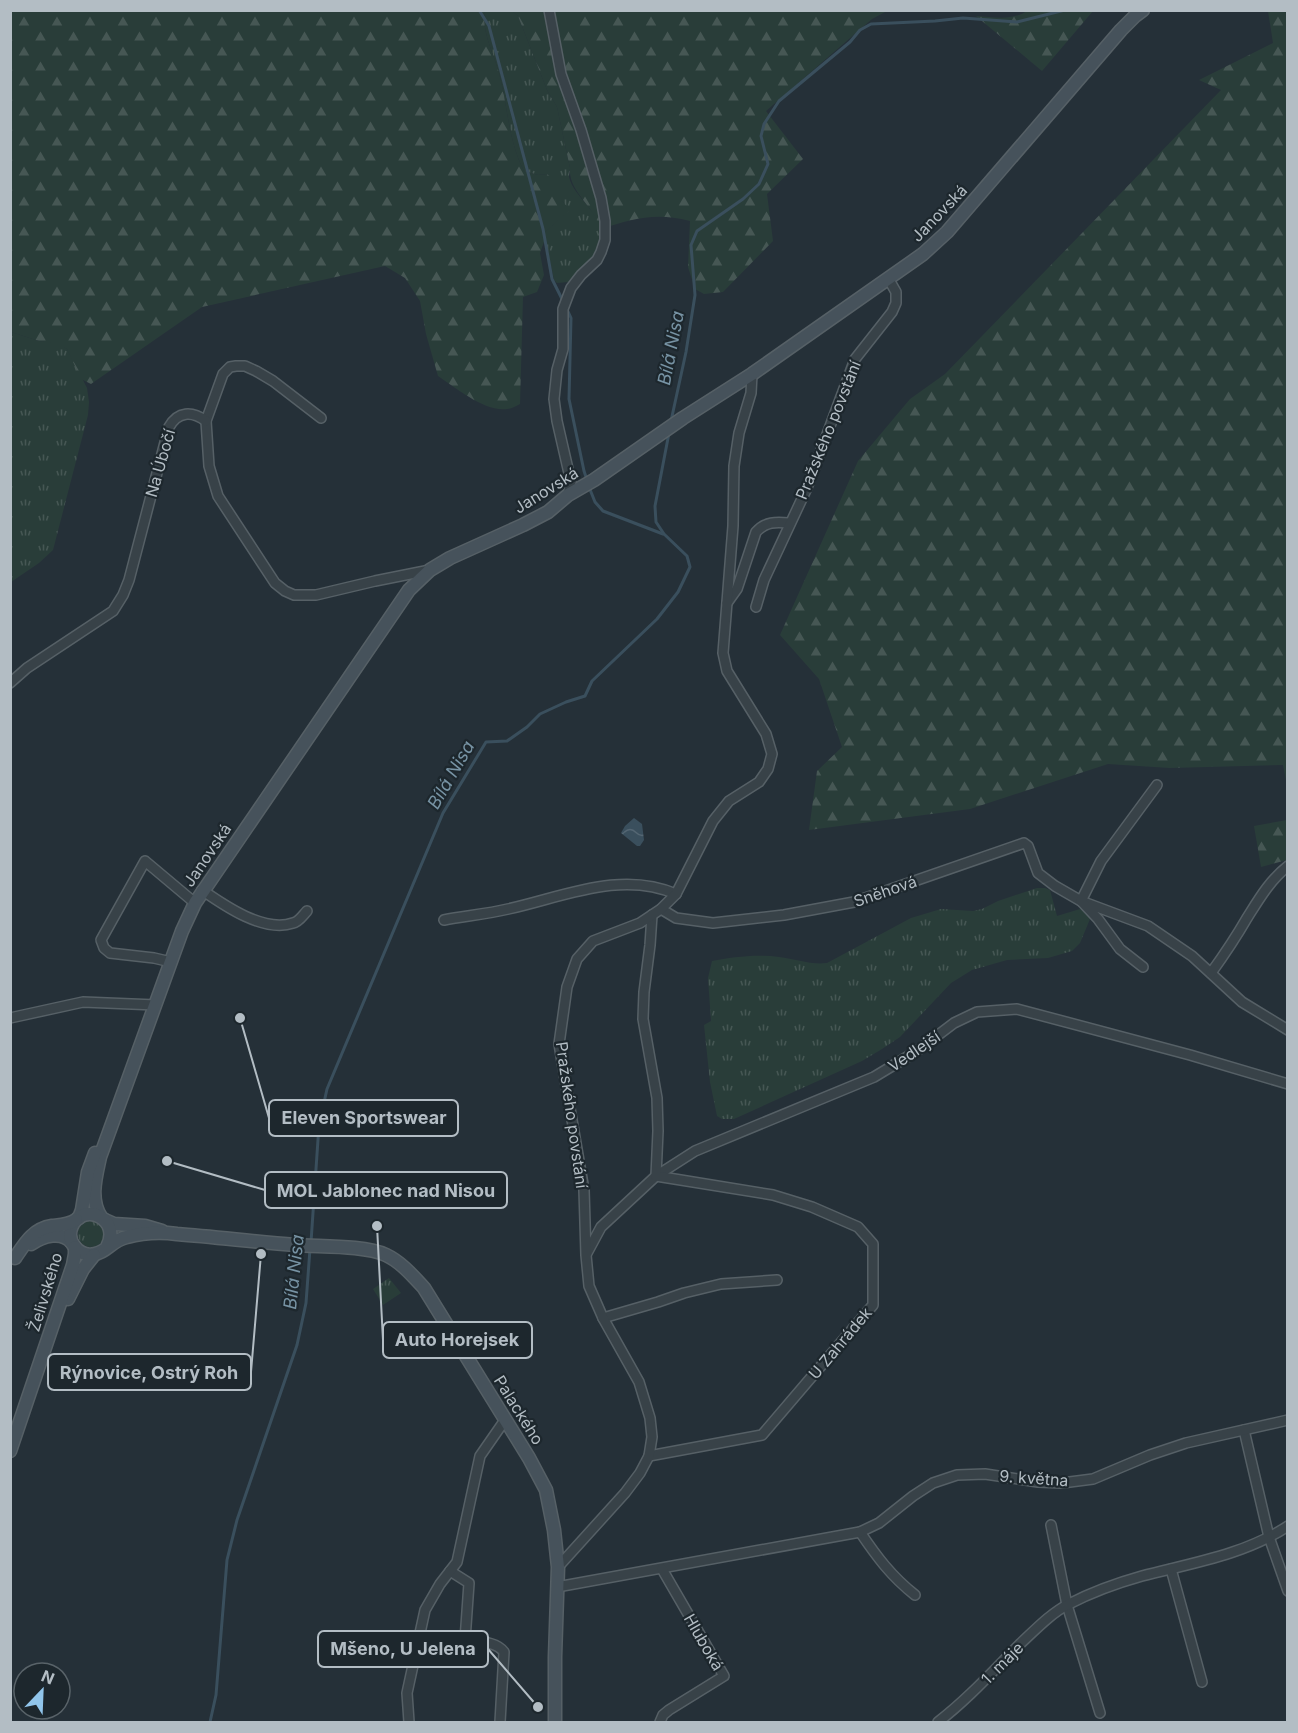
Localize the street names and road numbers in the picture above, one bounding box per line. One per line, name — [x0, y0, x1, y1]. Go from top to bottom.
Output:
street label: Janovská — [907, 180, 971, 246]
street label: Pražského povstání — [791, 358, 865, 502]
street label: Na Úbočí — [141, 427, 179, 499]
street label: Janovská — [510, 462, 582, 518]
street label: Janovská — [179, 820, 235, 890]
street label: Sněhová — [851, 871, 919, 911]
street label: Vedlejší — [884, 1026, 944, 1076]
street label: Pražského povstání — [552, 1040, 592, 1190]
street label: Želivského — [24, 1250, 66, 1334]
street label: U Zahrádek — [804, 1303, 876, 1383]
street label: Palackého — [490, 1372, 548, 1448]
street label: 9. května — [999, 1466, 1069, 1490]
street label: Hluboká — [680, 1610, 728, 1674]
street label: 1. máje — [977, 1638, 1027, 1688]

